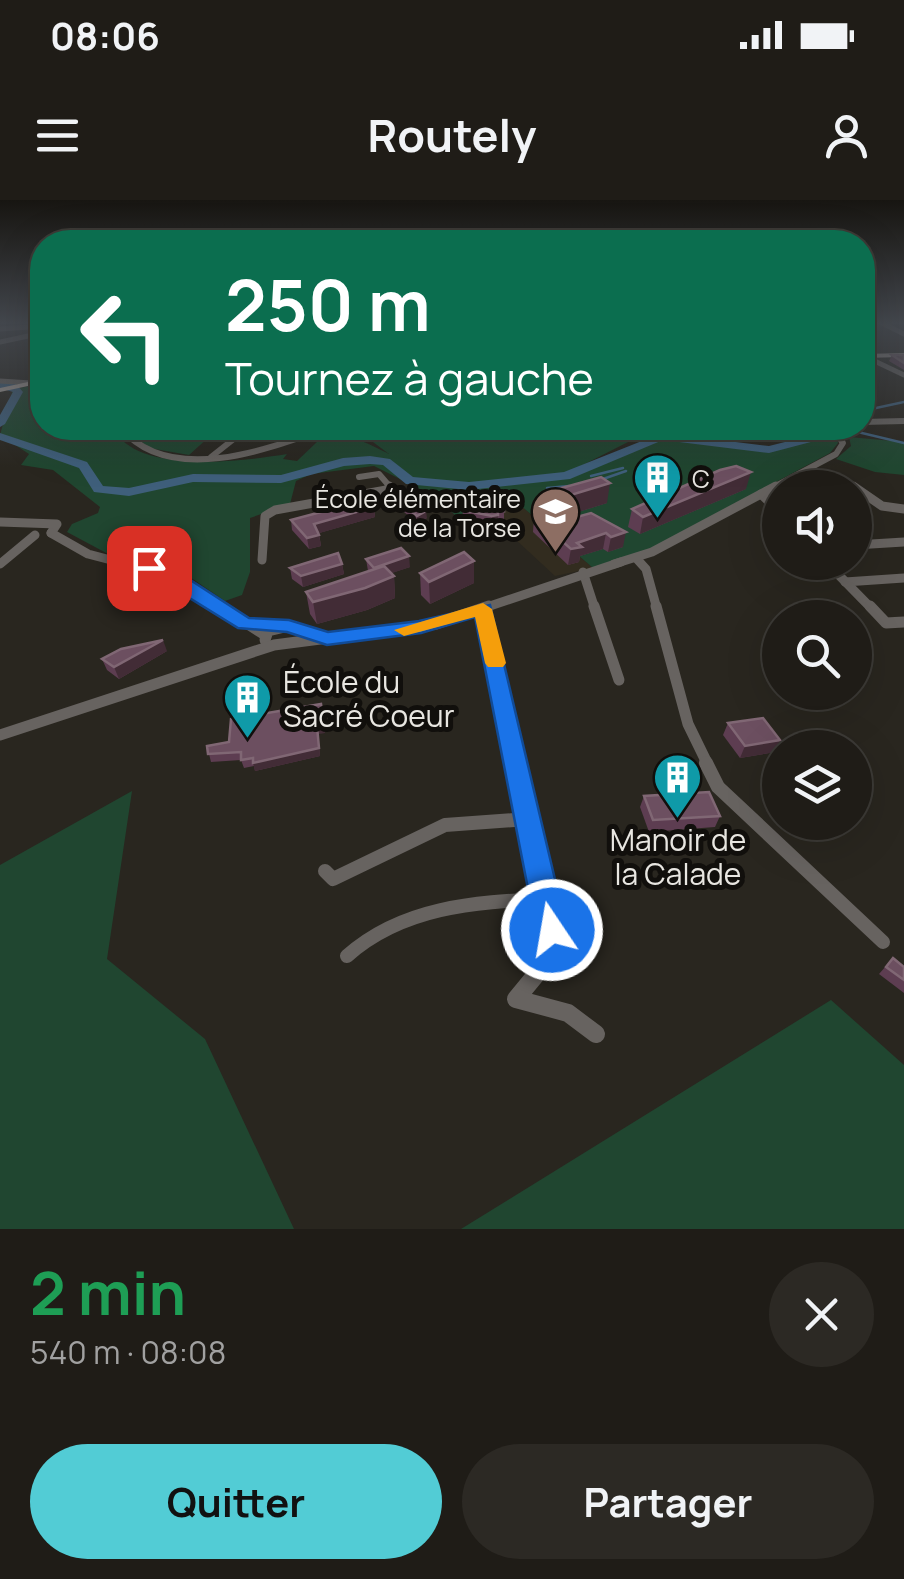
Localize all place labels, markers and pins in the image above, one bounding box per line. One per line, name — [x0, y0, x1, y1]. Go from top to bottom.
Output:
building icon: C — [631, 452, 683, 520]
place label: C — [692, 461, 710, 496]
place label: École élémentaire de la Torse — [315, 481, 521, 545]
school or university icon: École élémentaire de la Torse — [530, 486, 582, 554]
pin — [107, 526, 192, 611]
place label: École du Sacré Coeur — [283, 661, 455, 736]
building icon: École du Sacré Coeur — [222, 672, 274, 740]
building icon: Manoir de la Calade — [652, 752, 704, 820]
place label: Manoir de la Calade — [610, 819, 746, 894]

